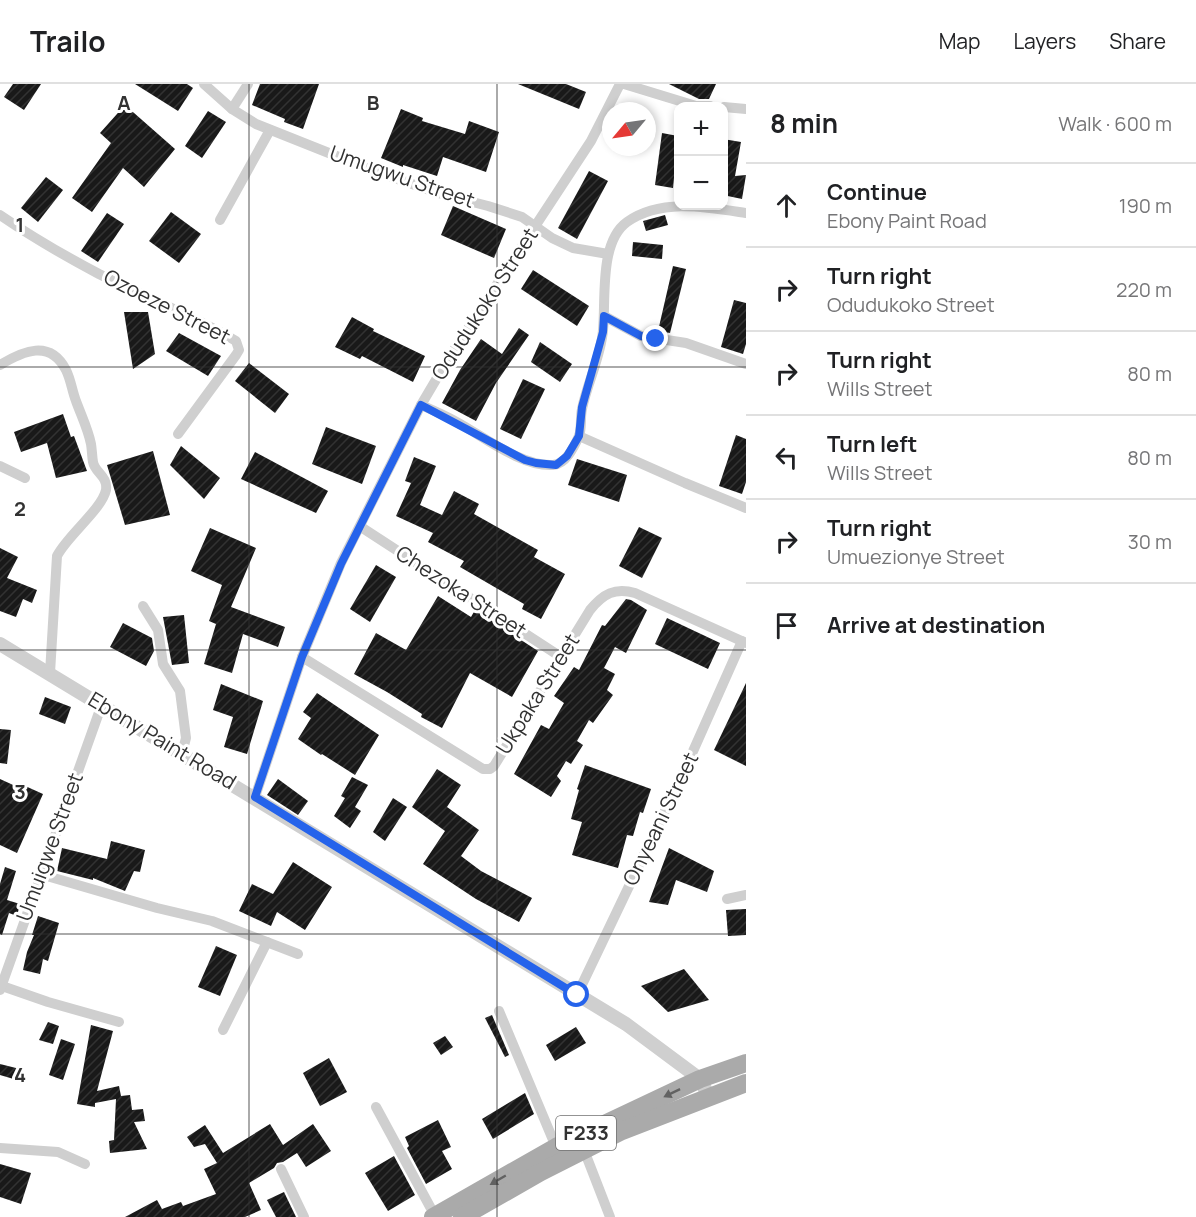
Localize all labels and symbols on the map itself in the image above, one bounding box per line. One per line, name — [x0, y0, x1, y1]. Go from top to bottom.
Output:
text: A — [117, 89, 131, 116]
text: B — [367, 89, 380, 116]
north arrow — [602, 102, 656, 156]
street label: Umugwu Street — [326, 138, 479, 214]
text: 1 — [16, 211, 24, 238]
street label: Odudukoko Street — [424, 222, 544, 385]
street label: Ozoeze Street — [99, 262, 236, 350]
route end — [642, 325, 668, 351]
text: 2 — [14, 495, 26, 522]
street label: Chezoka Street — [391, 538, 532, 644]
street label: Ukpaka Street — [489, 628, 585, 759]
street label: Ebony Paint Road — [83, 685, 242, 795]
street label: Onyeani Street — [616, 747, 704, 890]
street label: Umuigwe Street — [9, 768, 89, 925]
text: 3 — [14, 778, 26, 805]
route start — [563, 981, 589, 1007]
text: 4 — [14, 1061, 26, 1088]
one-way arrow — [664, 1088, 681, 1097]
road number: F233 — [556, 1116, 616, 1150]
one-way arrow — [489, 1175, 506, 1185]

